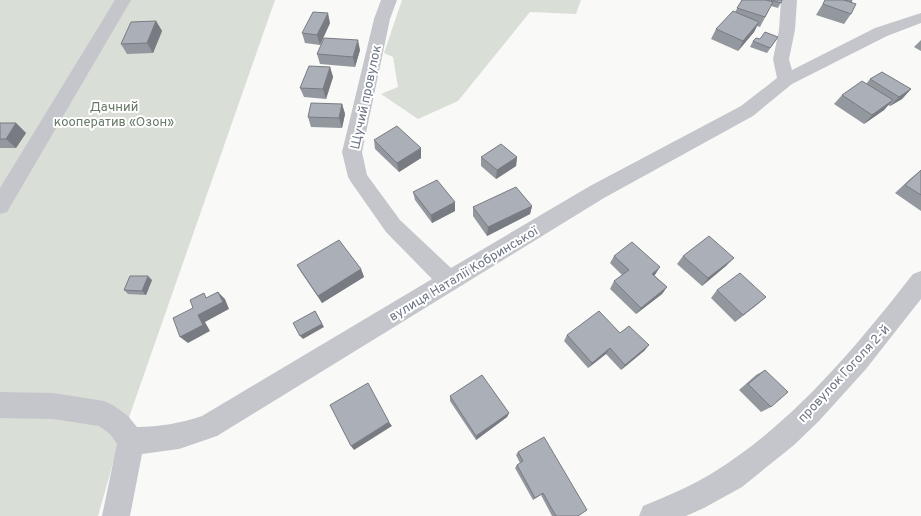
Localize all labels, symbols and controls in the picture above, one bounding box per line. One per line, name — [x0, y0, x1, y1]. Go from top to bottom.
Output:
street label: Щучий провулок — [348, 44, 386, 151]
park label: Дачний кооператив «Озон» — [54, 100, 174, 131]
street label: вулиця Наталії Кобринської — [387, 223, 542, 326]
street label: провулок Гоголя 2-й — [795, 322, 894, 426]

